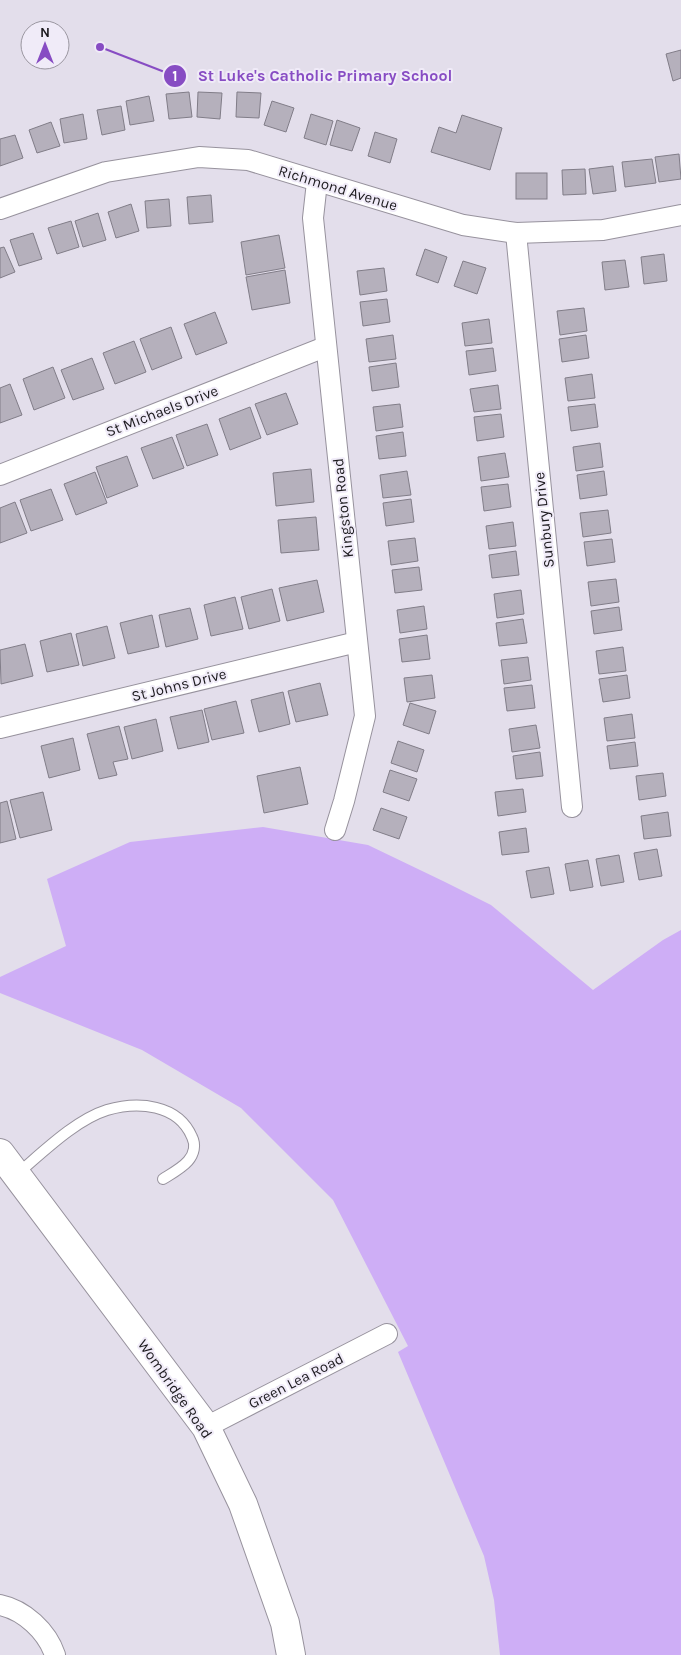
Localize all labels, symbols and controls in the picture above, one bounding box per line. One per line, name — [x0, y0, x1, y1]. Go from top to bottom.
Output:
north arrow — [20, 20, 70, 70]
text: N — [40, 24, 50, 41]
callout: St Luke's Catholic Primary School — [162, 60, 462, 91]
text: St Luke's Catholic Primary School — [198, 66, 452, 85]
text: 1 — [172, 67, 178, 85]
street label: Richmond Avenue — [276, 161, 400, 215]
street label: St Michaels Drive — [103, 381, 221, 441]
street label: Kingston Road — [329, 457, 357, 559]
street label: Sunbury Drive — [530, 471, 558, 569]
street label: St Johns Drive — [130, 665, 228, 705]
street label: Wombridge Road — [134, 1336, 216, 1442]
street label: Green Lea Road — [246, 1349, 346, 1413]

